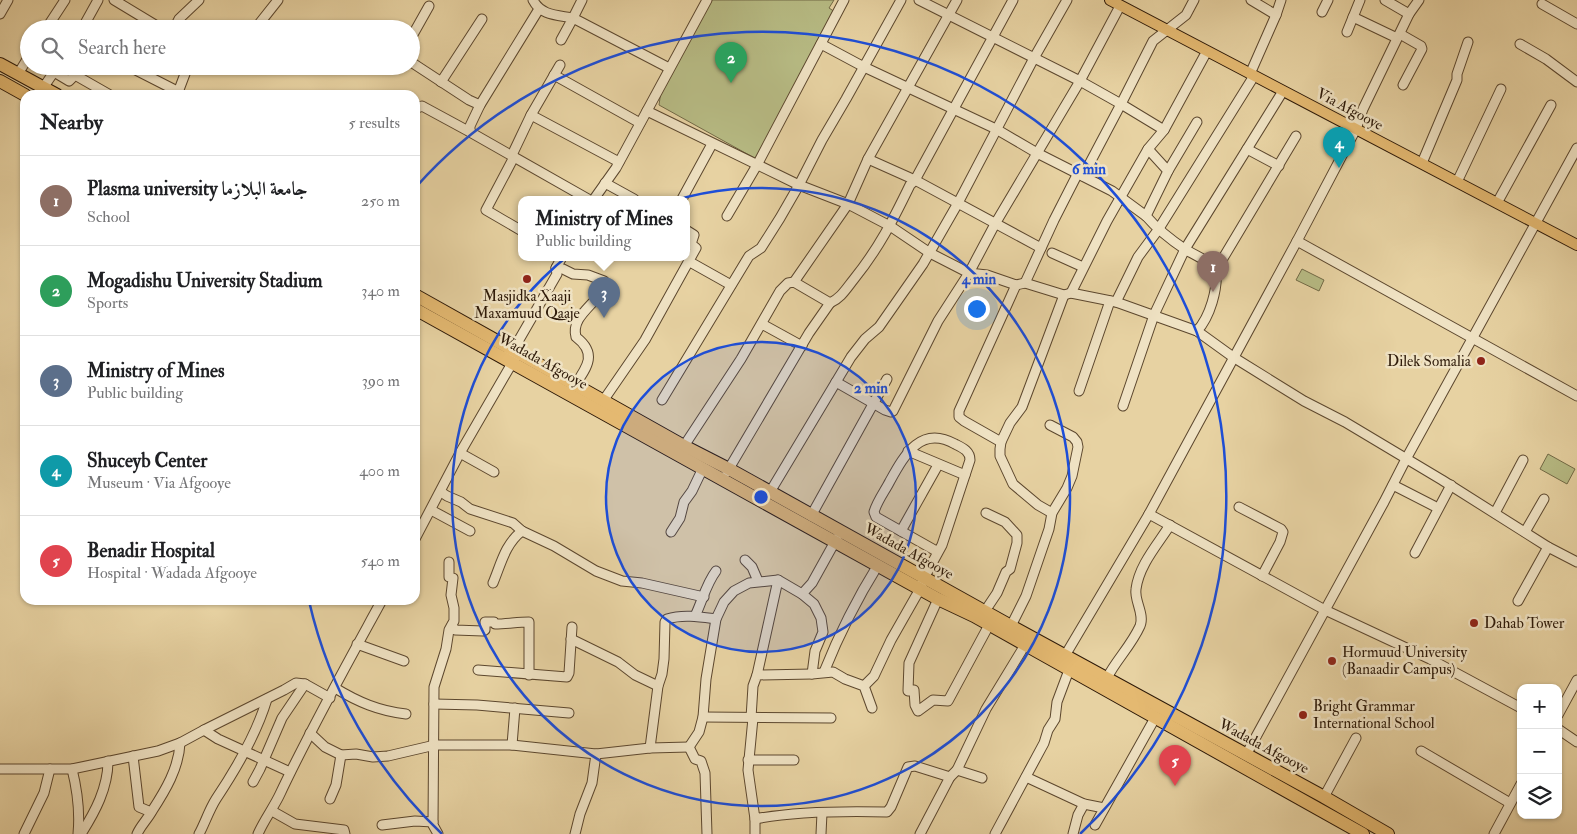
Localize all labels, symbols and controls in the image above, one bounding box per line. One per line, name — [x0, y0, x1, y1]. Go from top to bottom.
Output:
search box — [20, 20, 420, 75]
icon: search — [38, 34, 66, 62]
text: Search here — [78, 36, 166, 60]
pin: 2 — [715, 42, 747, 83]
street label: Via Afgooye — [1313, 84, 1386, 135]
text: Nearby — [40, 109, 103, 136]
text: 5 results — [349, 113, 400, 133]
pin: 4 — [1323, 127, 1355, 168]
text: 6 min — [1072, 160, 1106, 179]
text: Plasma university جامعة البلازما — [87, 177, 307, 201]
text: 1 — [53, 191, 59, 211]
text: 250 m — [361, 191, 400, 211]
popup — [518, 196, 690, 261]
text: School — [87, 207, 130, 227]
text: Ministry of Mines — [535, 207, 673, 231]
text: Public building — [535, 231, 631, 251]
pin: 1 — [1197, 251, 1229, 292]
text: Mogadishu University Stadium — [87, 269, 323, 293]
text: 4 min — [961, 270, 997, 289]
marker: Masjidka Xaaji Maxamuud Qaaje — [521, 273, 533, 285]
pin: 3 — [588, 277, 620, 318]
text: 2 — [52, 281, 60, 301]
text: 340 m — [361, 281, 400, 301]
place label: Masjidka Xaaji Maxamuud Qaaje — [474, 287, 580, 323]
text: Sports — [87, 293, 128, 313]
your location — [964, 296, 990, 322]
street label: Wadada Afgooye — [494, 329, 591, 394]
place label: Dilek Somalia — [1387, 352, 1472, 371]
marker: Dilek Somalia — [1475, 355, 1487, 367]
text: Ministry of Mines — [87, 359, 224, 383]
text: 3 — [53, 371, 59, 391]
text: 390 m — [362, 371, 400, 391]
text: 2 min — [854, 379, 888, 398]
text: Public building — [87, 383, 183, 403]
text: Shuceyb Center — [87, 449, 207, 473]
text: 4 — [52, 461, 60, 481]
text: 400 m — [359, 461, 400, 481]
text: Museum · Via Afgooye — [87, 473, 231, 493]
centre of rings — [752, 488, 770, 506]
street label: Wadada Afgooye — [860, 519, 957, 584]
text: Benadir Hospital — [87, 539, 215, 563]
text: 5 — [52, 551, 60, 571]
text: 540 m — [361, 551, 400, 571]
text: Hospital · Wadada Afgooye — [87, 563, 257, 583]
place label: Dahab Tower — [1484, 614, 1565, 633]
marker: Dahab Tower — [1468, 617, 1480, 629]
place label: Hormuud University (Banaadir Campus) — [1342, 643, 1467, 680]
marker: Hormuud University (Banaadir Campus) — [1326, 655, 1338, 667]
map controls — [1517, 684, 1562, 819]
button: + — [1517, 684, 1562, 729]
place label: Bright Grammar International School — [1313, 697, 1435, 733]
marker: Bright Grammar International School — [1297, 709, 1309, 721]
street label: Wadada Afgooye — [1215, 714, 1312, 778]
button: − — [1517, 729, 1562, 774]
pin: 5 — [1159, 745, 1191, 786]
button: layers — [1517, 774, 1562, 819]

